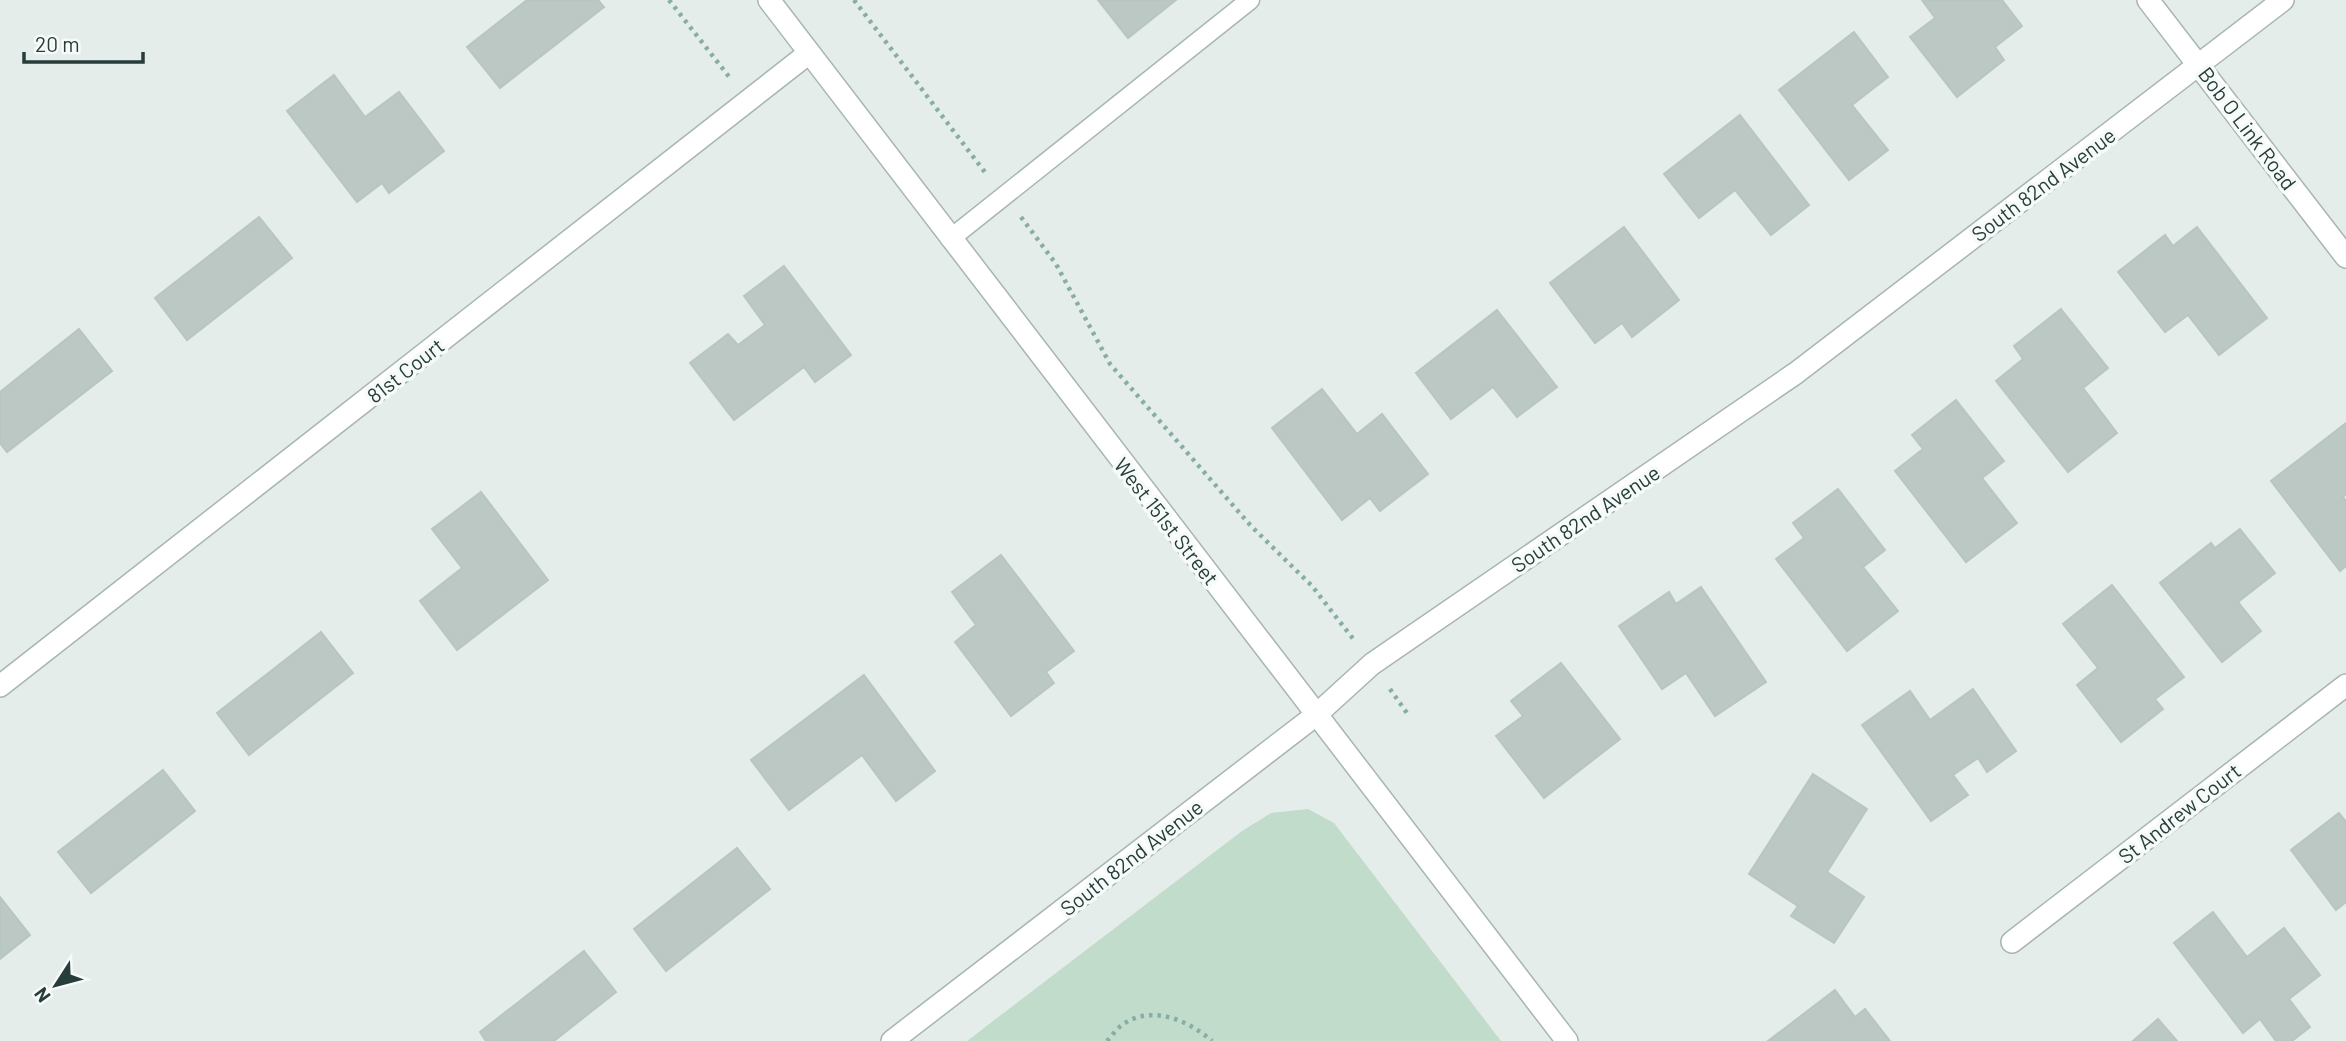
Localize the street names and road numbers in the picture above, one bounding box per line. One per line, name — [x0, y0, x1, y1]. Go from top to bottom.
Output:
street label: Bob O Link Road — [2194, 62, 2302, 194]
street label: South 82nd Avenue — [1966, 122, 2120, 246]
street label: 81st Court — [362, 332, 448, 408]
street label: West 151st Street — [1110, 452, 1224, 590]
street label: South 82nd Avenue — [1506, 459, 1664, 577]
street label: St Andrew Court — [2113, 757, 2245, 869]
street label: South 82nd Avenue — [1055, 794, 1207, 920]

